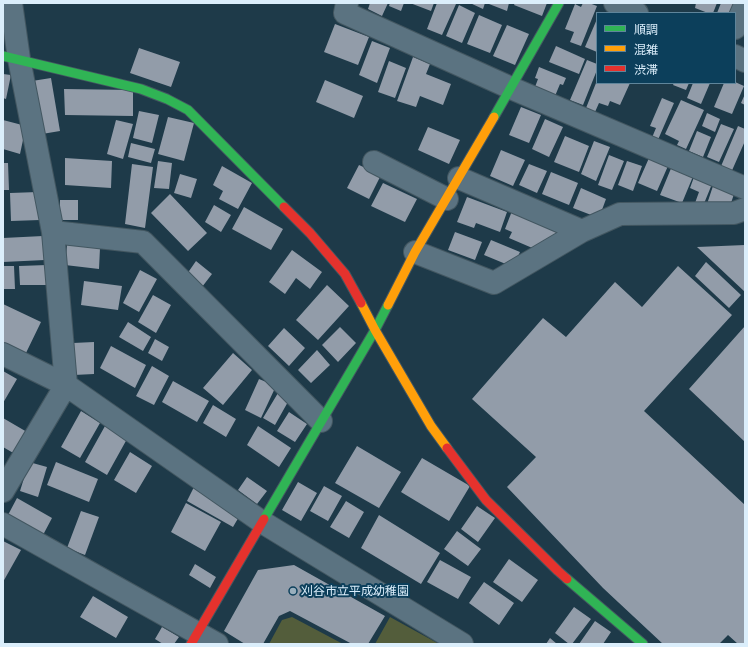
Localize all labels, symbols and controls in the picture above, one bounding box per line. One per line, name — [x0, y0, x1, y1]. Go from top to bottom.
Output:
legend — [596, 12, 736, 84]
text: 順調 — [634, 23, 658, 37]
text: 混雑 — [634, 43, 658, 57]
text: 渋滞 — [634, 63, 658, 77]
place label: 刈谷市立平成幼稚園 — [301, 584, 409, 598]
marker: 刈谷市立平成幼稚園 — [288, 586, 298, 596]

